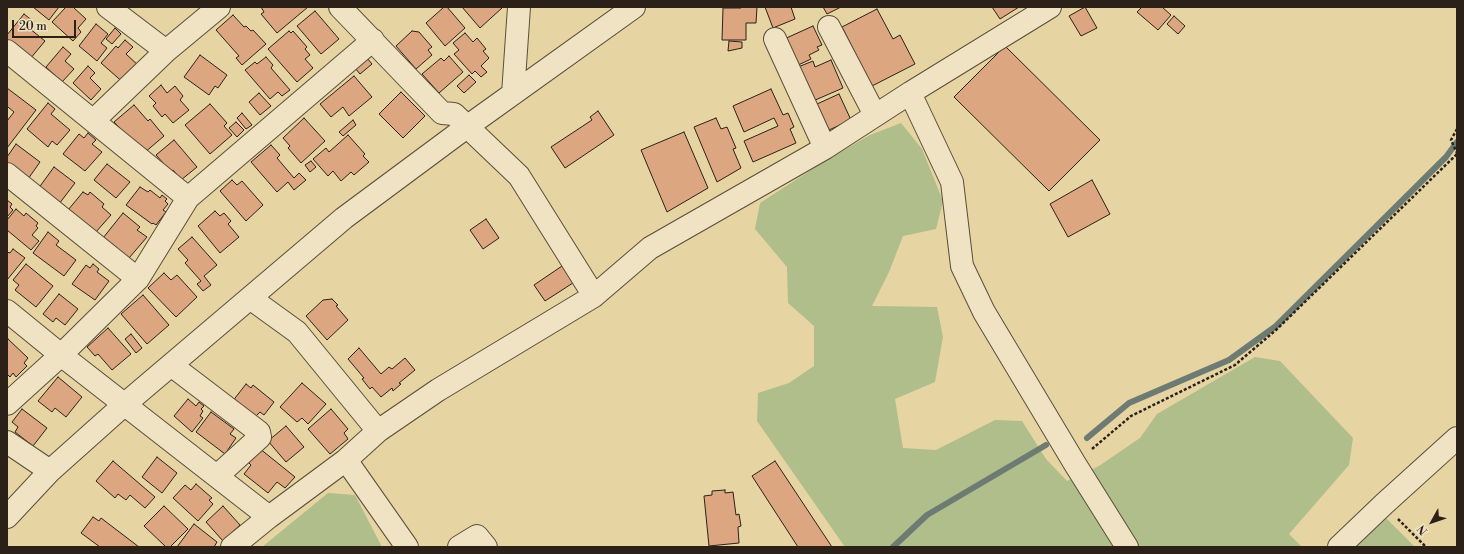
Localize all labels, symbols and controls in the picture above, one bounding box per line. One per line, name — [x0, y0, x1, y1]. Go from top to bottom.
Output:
scale bar — [14, 12, 78, 38]
text: 20 m — [19, 19, 47, 34]
north arrow — [1412, 502, 1452, 542]
text: N — [1415, 522, 1431, 538]

